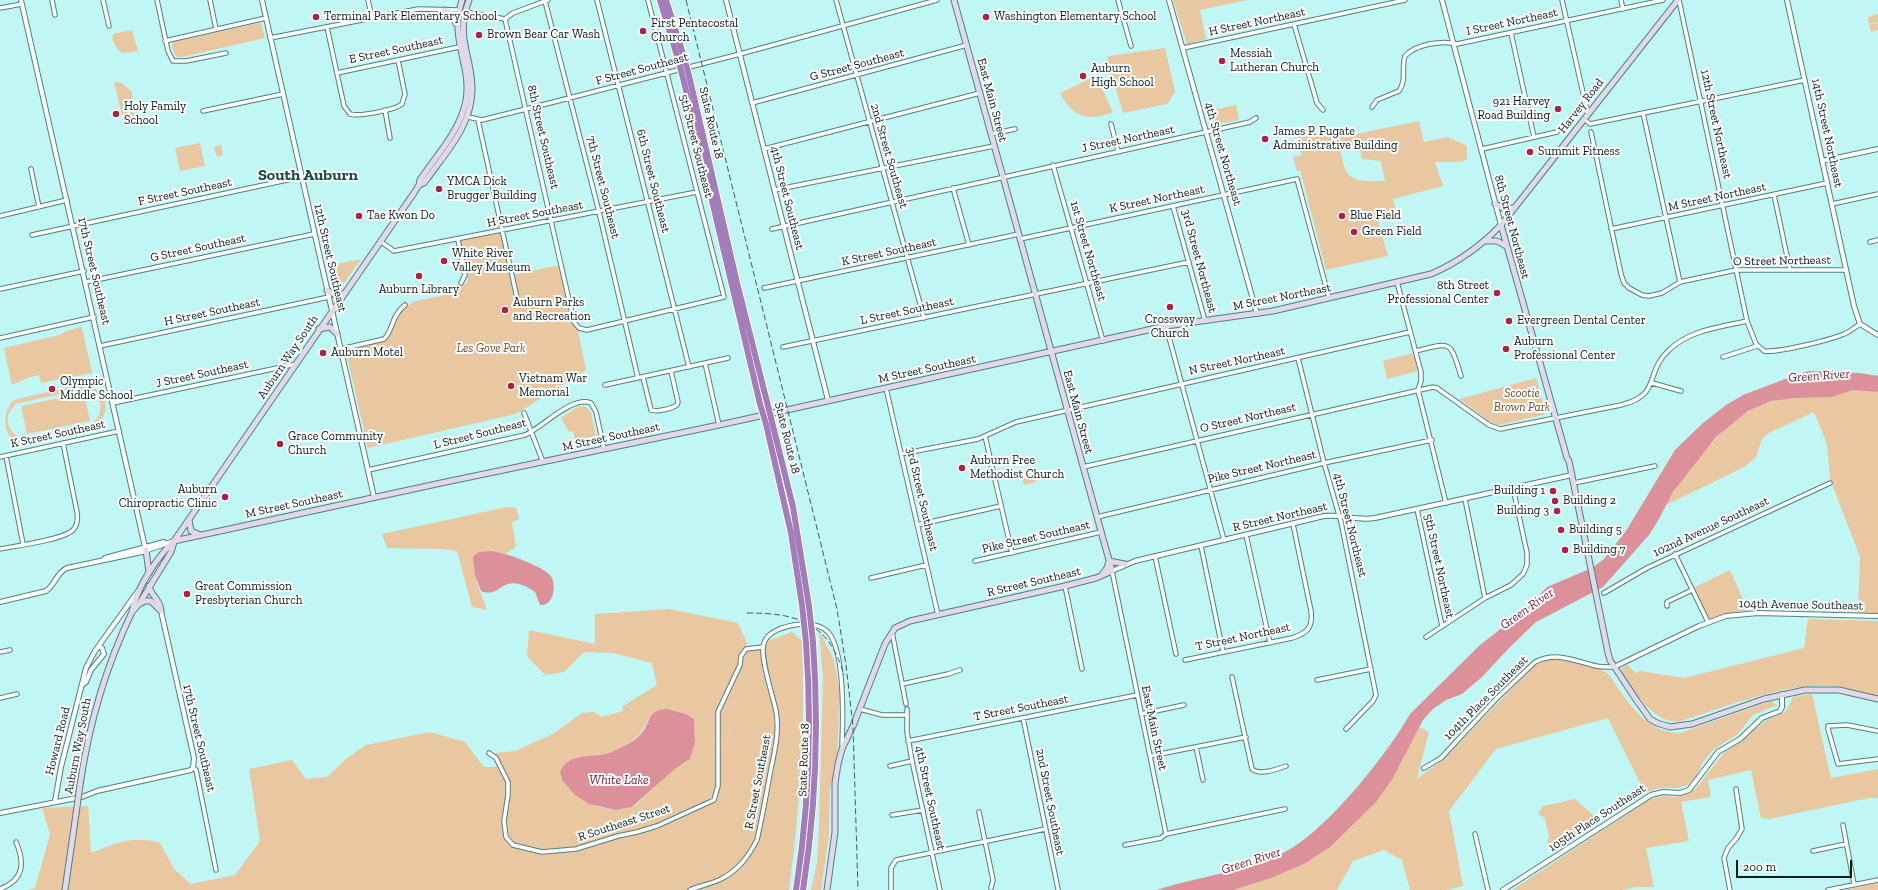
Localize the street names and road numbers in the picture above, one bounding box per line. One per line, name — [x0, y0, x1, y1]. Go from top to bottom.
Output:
street label: H Street Northeast — [1207, 5, 1307, 39]
street label: I Street Northeast — [1465, 5, 1559, 39]
street label: E Street Southeast — [348, 33, 444, 67]
street label: G Street Southeast — [808, 45, 906, 85]
street label: F Street Southeast — [594, 50, 690, 88]
street label: East Main Street — [974, 57, 1010, 143]
street label: 12th Street Northeast — [1697, 68, 1735, 180]
street label: Harvey Road — [1555, 76, 1607, 136]
street label: 14th Street Northeast — [1808, 77, 1846, 189]
street label: 8th Street Southeast — [524, 84, 562, 190]
street label: State Route 18 — [696, 86, 726, 160]
street label: 5th Street Southeast — [676, 93, 716, 199]
street label: 4th Street Northeast — [1201, 101, 1245, 207]
street label: 2nd Street Southeast — [867, 102, 911, 210]
street label: J Street Northeast — [1080, 122, 1176, 156]
street label: 6th Street Southeast — [633, 128, 673, 234]
street label: 7th Street Southeast — [583, 134, 623, 240]
street label: 4th Street Southeast — [767, 145, 807, 251]
street label: 8th Street Northeast — [1491, 174, 1533, 280]
street label: F Street Southeast — [137, 175, 233, 209]
street label: M Street Northeast — [1667, 180, 1767, 214]
street label: K Street Northeast — [1108, 182, 1206, 216]
street label: H Street Southeast — [486, 198, 584, 230]
street label: 1st Street Northeast — [1067, 199, 1109, 303]
street label: 12th Street Southeast — [311, 202, 349, 314]
street label: 3rd Street Northeast — [1178, 208, 1220, 314]
street label: 17th Street Southeast — [75, 216, 113, 326]
street label: G Street Southeast — [149, 231, 247, 265]
street label: K Street Southeast — [840, 235, 938, 269]
street label: O Street Northeast — [1733, 253, 1831, 269]
street label: M Street Northeast — [1232, 280, 1332, 314]
street label: L Street Southeast — [859, 294, 955, 328]
street label: H Street Southeast — [163, 295, 261, 329]
street label: Auburn Way South — [255, 313, 321, 401]
street label: N Street Northeast — [1188, 344, 1286, 378]
street label: M Street Southeast — [877, 352, 977, 386]
street label: J Street Southeast — [154, 357, 250, 391]
street label: East Main Street — [1060, 369, 1096, 455]
street label: O Street Northeast — [1199, 400, 1297, 436]
street label: State Route 18 — [771, 401, 803, 475]
street label: L Street Southeast — [432, 415, 528, 453]
street label: K Street Southeast — [9, 417, 107, 451]
street label: M Street Southeast — [561, 420, 661, 454]
street label: 3rd Street Southeast — [903, 446, 941, 552]
street label: Pike Street Northeast — [1206, 447, 1318, 487]
street label: 4th Street Northeast — [1330, 471, 1370, 579]
street label: M Street Southeast — [244, 487, 344, 521]
street label: 102nd Avenue Southeast — [1651, 494, 1771, 560]
street label: R Street Northeast — [1231, 499, 1329, 535]
street label: 5th Street Northeast — [1421, 512, 1457, 620]
street label: Pike Street Southeast — [981, 518, 1091, 556]
street label: R Street Southeast — [986, 564, 1082, 600]
street label: 104th Avenue Southeast — [1739, 597, 1863, 613]
street label: T Street Northeast — [1194, 620, 1292, 654]
street label: 104th Place Southeast — [1441, 653, 1531, 743]
street label: 17th Street Southeast — [180, 683, 218, 793]
street label: East Main Street — [1138, 684, 1170, 772]
street label: T Street Southeast — [972, 692, 1070, 724]
street label: Auburn Way South — [62, 697, 94, 795]
street label: Howard Road — [43, 705, 73, 777]
street label: State Route 18 — [796, 723, 812, 797]
street label: R Street Southeast — [742, 733, 774, 831]
street label: 4th Street Southeast — [912, 745, 948, 851]
street label: 2nd Street Southeast — [1033, 747, 1067, 857]
street label: 105th Place Southeast — [1546, 781, 1648, 855]
street label: R Southeast Street — [576, 801, 672, 845]

